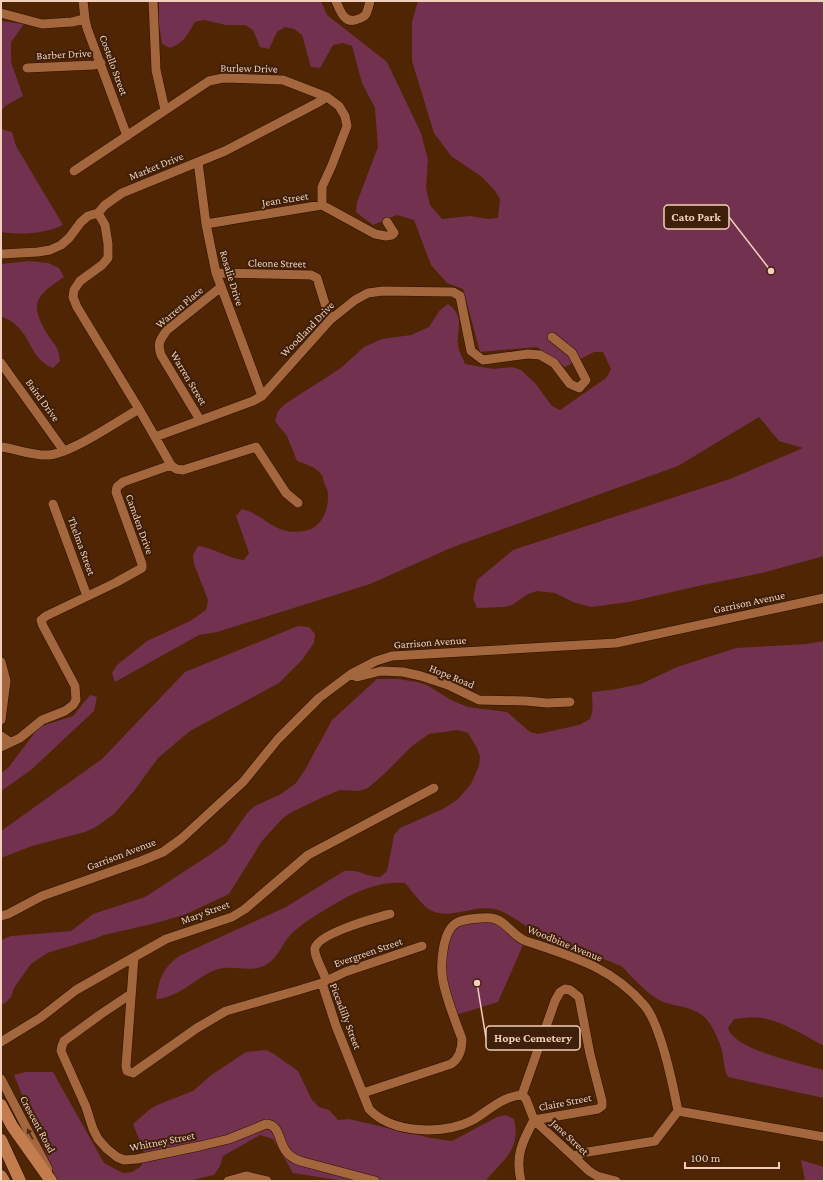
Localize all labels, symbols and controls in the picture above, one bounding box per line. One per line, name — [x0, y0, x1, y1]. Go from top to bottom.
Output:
street label: Costello Street — [97, 33, 131, 97]
street label: Barber Drive — [36, 47, 92, 61]
street label: Burlew Drive — [220, 61, 278, 75]
street label: Market Drive — [127, 150, 185, 182]
street label: Jean Street — [260, 189, 310, 210]
callout: Cato Park — [664, 205, 729, 229]
text: Cato Park — [671, 210, 721, 224]
street label: Rosalie Drive — [218, 249, 246, 307]
street label: Cleone Street — [248, 256, 307, 270]
street label: Warren Place — [153, 284, 205, 330]
street label: Woodland Drive — [278, 299, 336, 359]
street label: Warren Street — [168, 349, 210, 407]
street label: Baird Drive — [24, 376, 62, 424]
street label: Camden Drive — [124, 492, 156, 556]
street label: Thelma Street — [66, 515, 98, 577]
street label: Garrison Avenue — [712, 589, 786, 615]
street label: Garrison Avenue — [393, 633, 467, 651]
street label: Hope Road — [427, 662, 477, 691]
street label: Garrison Avenue — [85, 835, 157, 873]
street label: Mary Street — [179, 898, 232, 927]
street label: Woodbine Avenue — [526, 922, 605, 964]
street label: Evergreen Street — [332, 935, 404, 970]
street label: Piccadilly Street — [327, 981, 364, 1051]
callout: Hope Cemetery — [486, 1026, 580, 1050]
text: Hope Cemetery — [494, 1031, 572, 1045]
street label: Claire Street — [537, 1091, 593, 1113]
street label: Crescent Road — [18, 1094, 58, 1155]
street label: Jane Street — [547, 1116, 592, 1158]
one-way arrow — [26, 1128, 33, 1140]
street label: Whitney Street — [128, 1129, 196, 1154]
scale bar — [685, 1144, 779, 1170]
text: 100 m — [691, 1151, 721, 1165]

